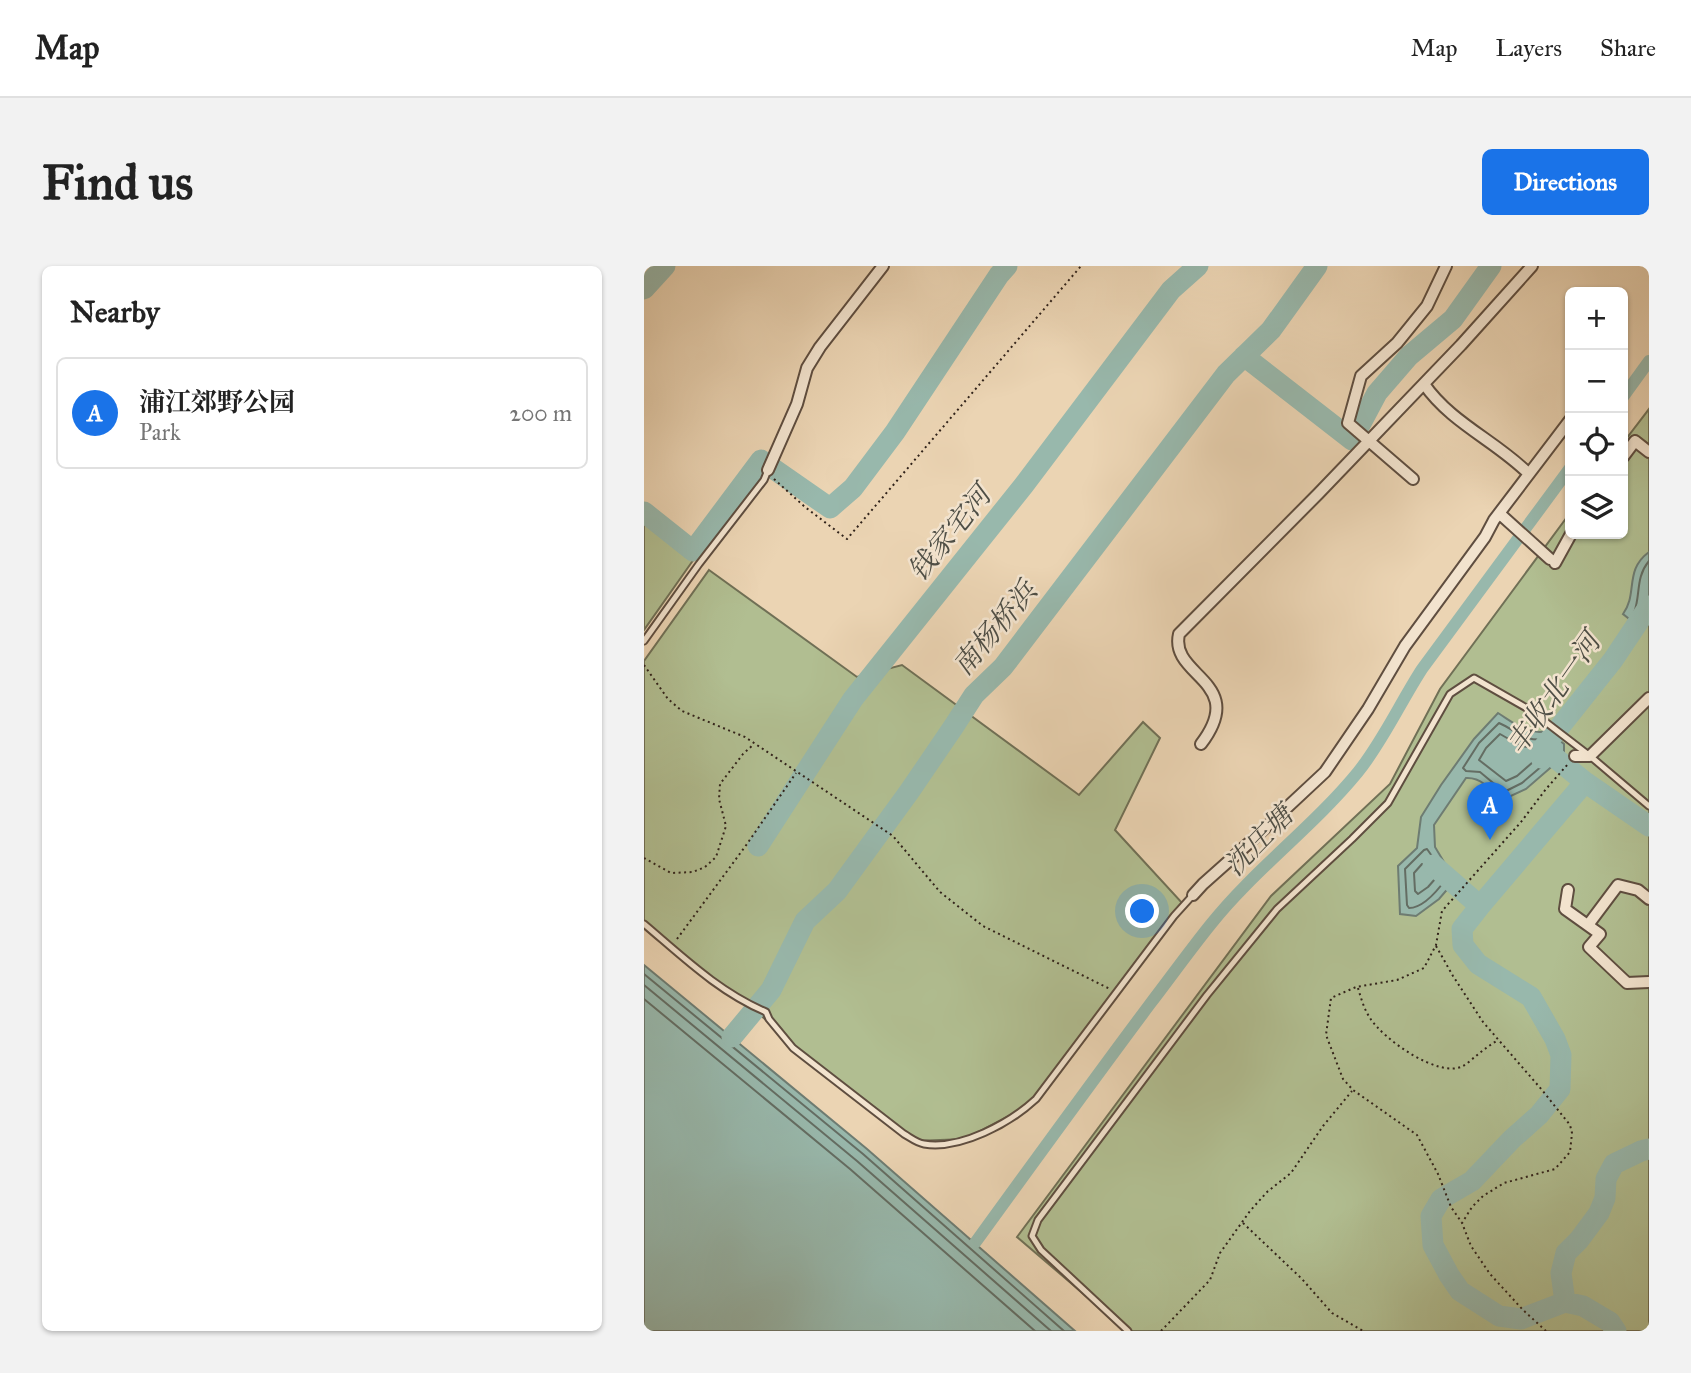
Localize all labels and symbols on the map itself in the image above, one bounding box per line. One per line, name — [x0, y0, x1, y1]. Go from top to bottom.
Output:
water label: 钱家宅河 — [901, 475, 1001, 588]
water label: 南杨桥浜 — [945, 573, 1045, 682]
water label: 丰收北一河 — [1499, 622, 1611, 761]
pin: A — [1467, 782, 1513, 840]
water label: 沈庄塘 — [1217, 795, 1303, 883]
your location — [1125, 894, 1159, 928]

